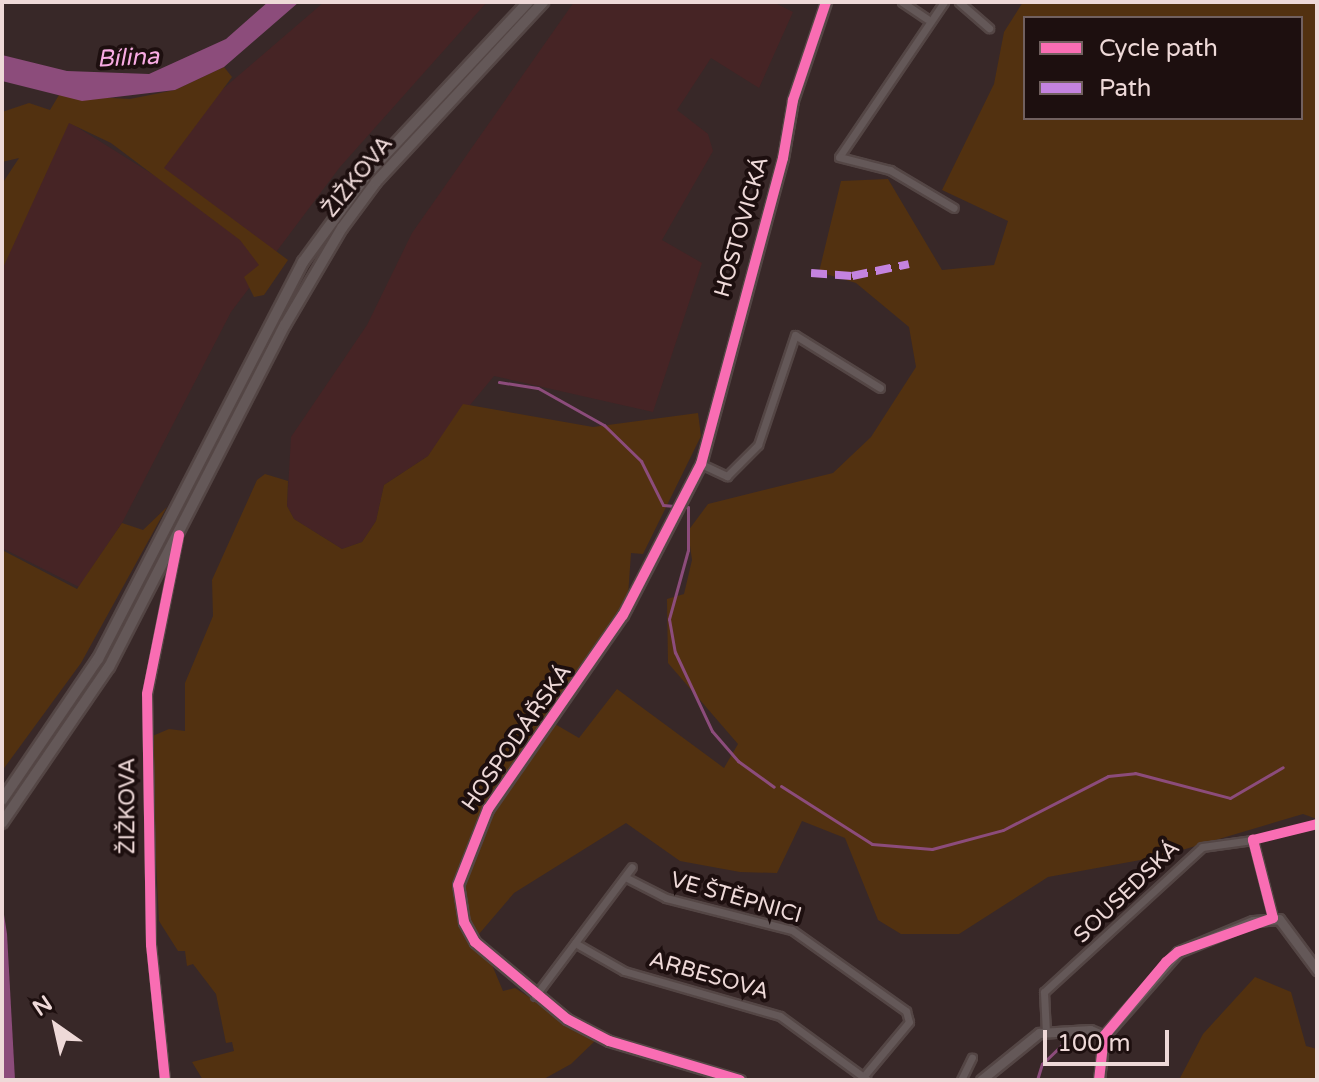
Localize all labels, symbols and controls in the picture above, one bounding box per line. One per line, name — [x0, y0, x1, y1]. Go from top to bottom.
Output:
legend — [1023, 16, 1303, 120]
text: Cycle path — [1099, 34, 1218, 63]
water label: Bílina — [96, 42, 160, 74]
text: Path — [1099, 74, 1152, 103]
street label: ŽIŽKOVA — [317, 131, 399, 223]
street label: HOSTOVICKÁ — [709, 154, 775, 300]
street label: HOSPODÁŘSKÁ — [457, 659, 577, 817]
street label: ŽIŽKOVA — [115, 758, 141, 854]
street label: SOUSEDSKÁ — [1069, 835, 1185, 949]
street label: VE ŠTĚPNICI — [667, 867, 805, 929]
street label: ARBESOVA — [646, 946, 772, 1006]
north arrow — [16, 986, 96, 1066]
text: N — [28, 990, 57, 1022]
scale bar — [1047, 1014, 1173, 1064]
text: 100 m — [1057, 1029, 1131, 1058]

